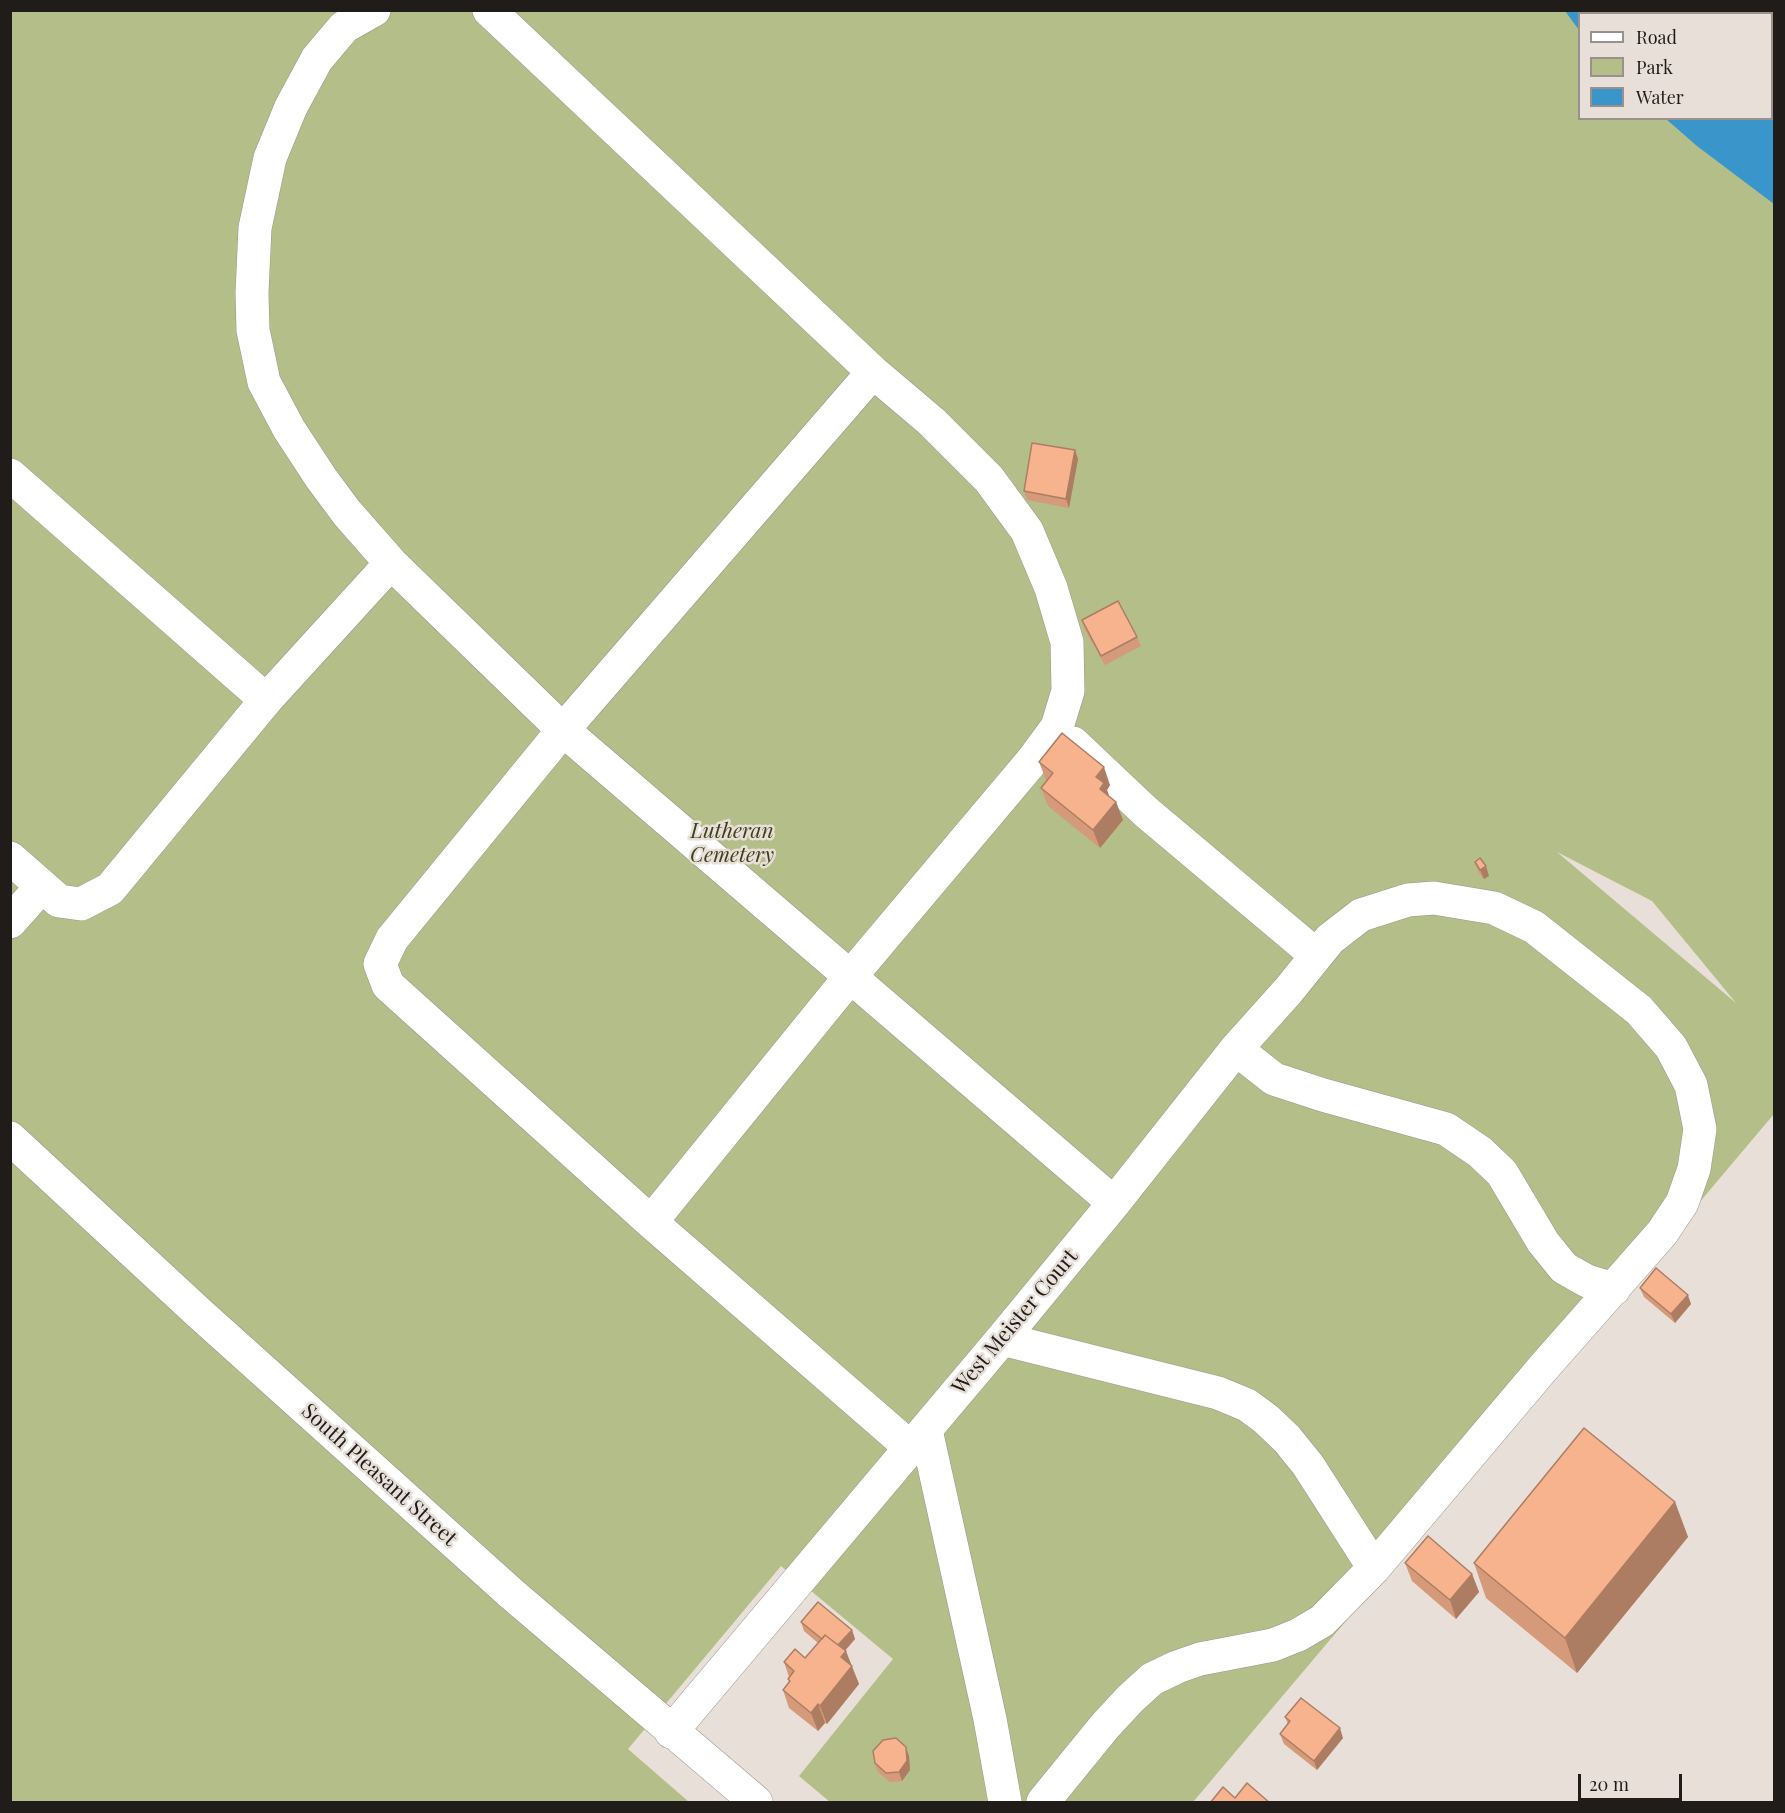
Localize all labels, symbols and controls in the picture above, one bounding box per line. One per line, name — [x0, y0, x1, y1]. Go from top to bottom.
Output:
legend — [1578, 12, 1773, 120]
text: Road — [1636, 25, 1677, 49]
text: Park — [1636, 55, 1673, 79]
text: Water — [1636, 85, 1684, 109]
park label: Lutheran Cemetery — [690, 818, 774, 868]
street label: West Meister Court — [947, 1244, 1083, 1400]
street label: South Pleasant Street — [296, 1399, 462, 1551]
scale bar — [1581, 1762, 1684, 1800]
text: 20 m — [1589, 1772, 1629, 1796]

